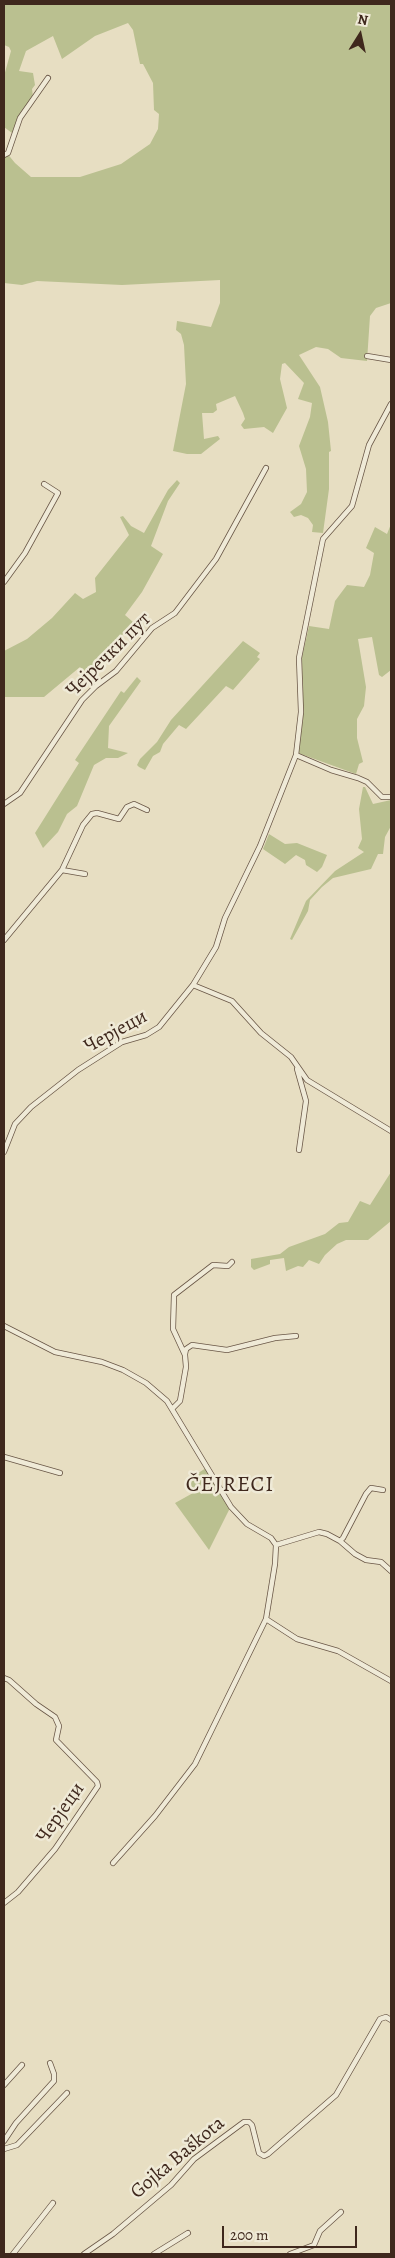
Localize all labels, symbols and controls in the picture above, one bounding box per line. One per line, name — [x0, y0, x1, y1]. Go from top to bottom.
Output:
text: N — [356, 9, 369, 30]
north arrow — [335, 10, 385, 60]
street label: Чејречки пут — [62, 608, 156, 702]
street label: Черјеци — [80, 1005, 152, 1059]
district label: ČEJRECI — [185, 1473, 275, 1499]
street label: Черјеци — [32, 1778, 90, 1848]
street label: Gojka Baškota — [126, 2112, 230, 2204]
scale bar — [225, 2216, 360, 2248]
text: 200 m — [230, 2225, 269, 2245]

